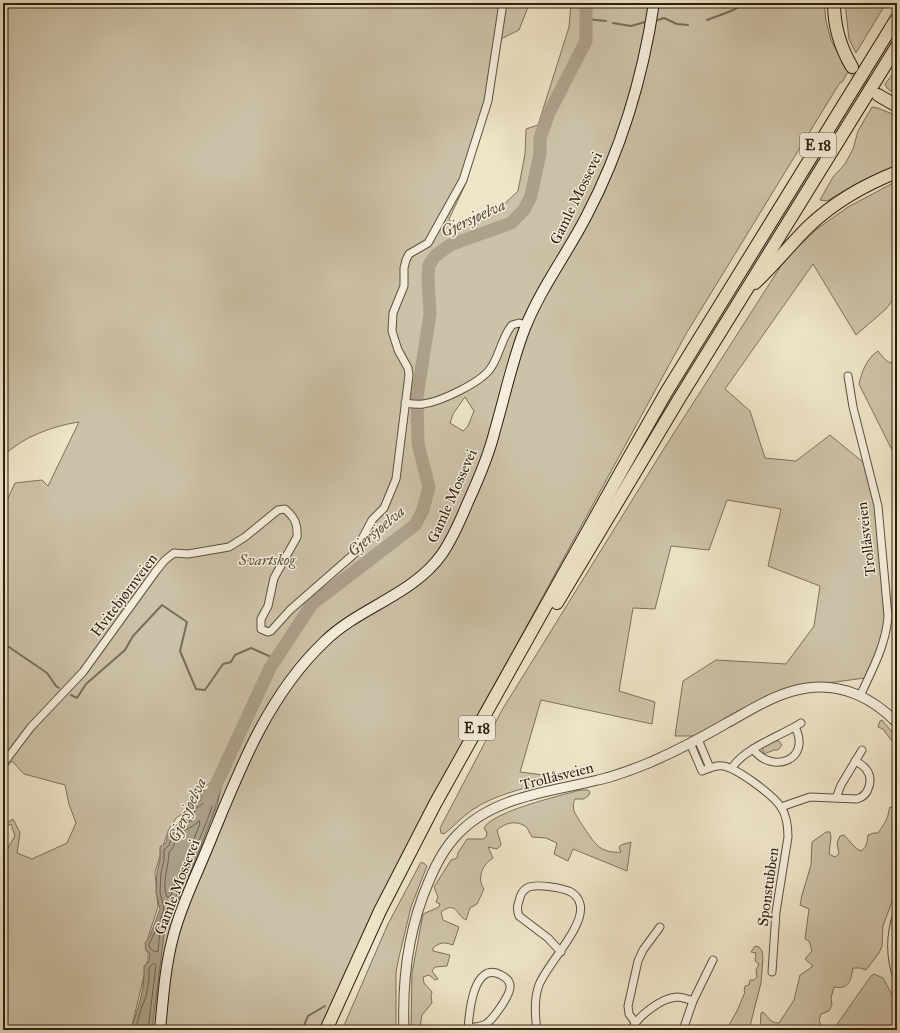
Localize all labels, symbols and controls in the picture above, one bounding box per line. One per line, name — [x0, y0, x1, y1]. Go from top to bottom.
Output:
road number: E 18 — [800, 133, 836, 157]
street label: Gamle Mossevei — [546, 149, 606, 247]
water label: Gjersjøelva — [438, 195, 509, 242]
street label: Gamle Mossevei — [423, 446, 481, 546]
water label: Gjersjøelva — [343, 501, 409, 561]
street label: Trollåsveien — [853, 501, 879, 577]
street label: Hvitebjørnveien — [87, 550, 161, 640]
park label: Svartskog — [238, 551, 296, 569]
road number: E 18 — [459, 716, 495, 740]
street label: Trollåsveien — [519, 758, 595, 794]
water label: Gjersjøelva — [164, 774, 211, 846]
street label: Gamle Mossevei — [151, 837, 203, 937]
street label: Sponstubben — [754, 846, 782, 928]

